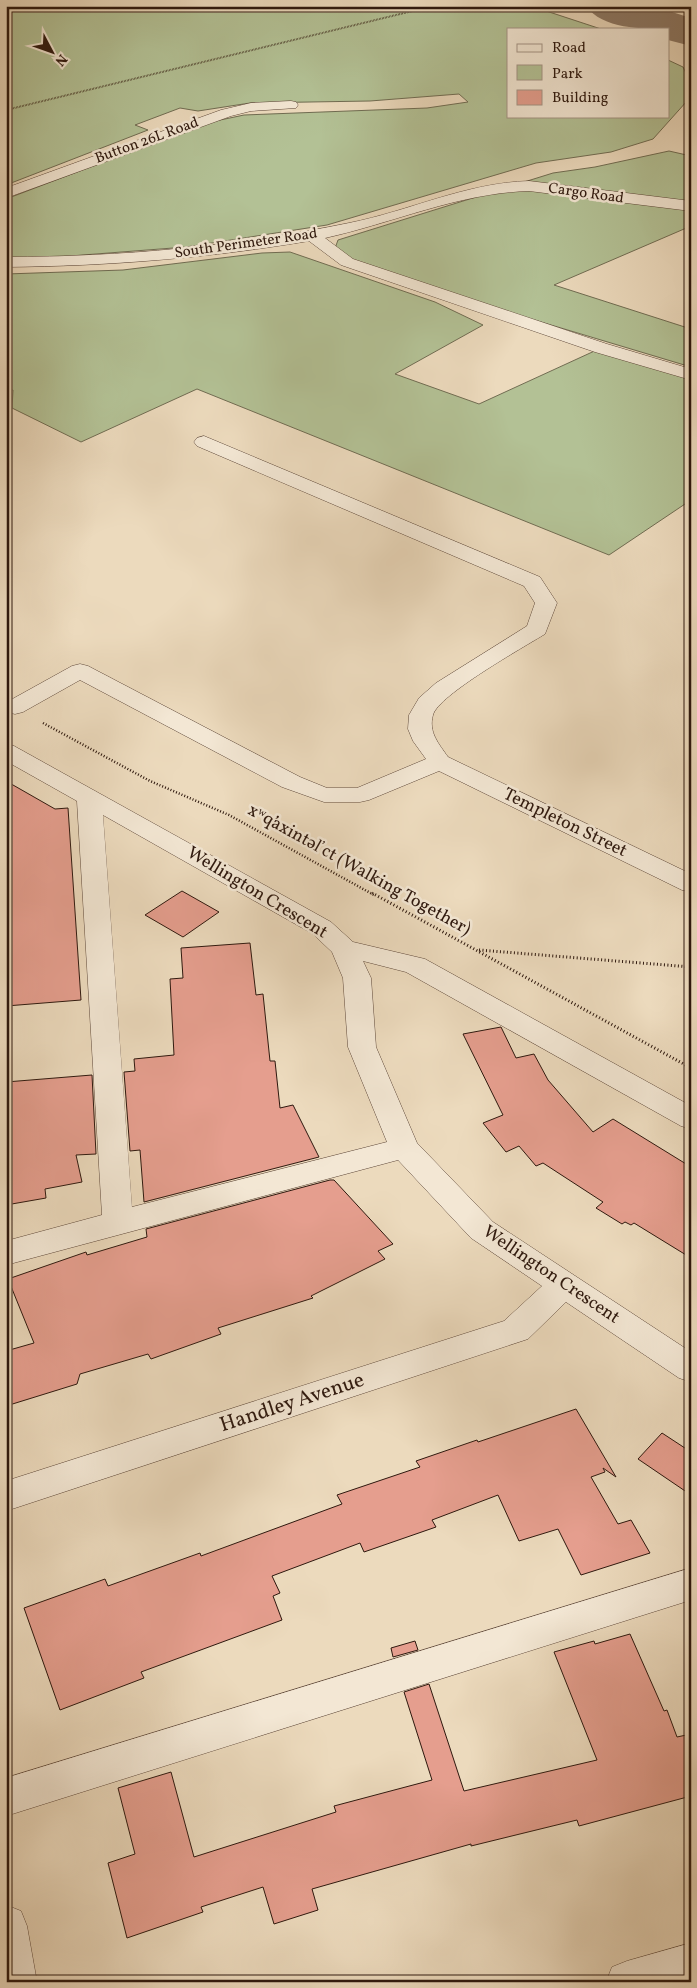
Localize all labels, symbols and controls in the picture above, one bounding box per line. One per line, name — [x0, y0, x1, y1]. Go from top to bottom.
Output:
north arrow — [28, 28, 78, 78]
legend — [507, 28, 670, 118]
text: Road — [552, 38, 586, 59]
text: N — [50, 49, 71, 70]
text: Park — [552, 64, 583, 85]
text: Building — [552, 88, 609, 109]
street label: Button 26L Road — [92, 113, 202, 169]
street label: Cargo Road — [547, 178, 625, 210]
street label: South Perimeter Road — [173, 224, 319, 264]
street label: Templeton Street — [499, 782, 631, 864]
street label: xʷq̓axintəl̕ ct (Walking Together) — [243, 798, 475, 942]
street label: Wellington Crescent — [182, 841, 332, 945]
street label: Wellington Crescent — [477, 1220, 625, 1330]
street label: Handley Avenue — [216, 1366, 368, 1440]

